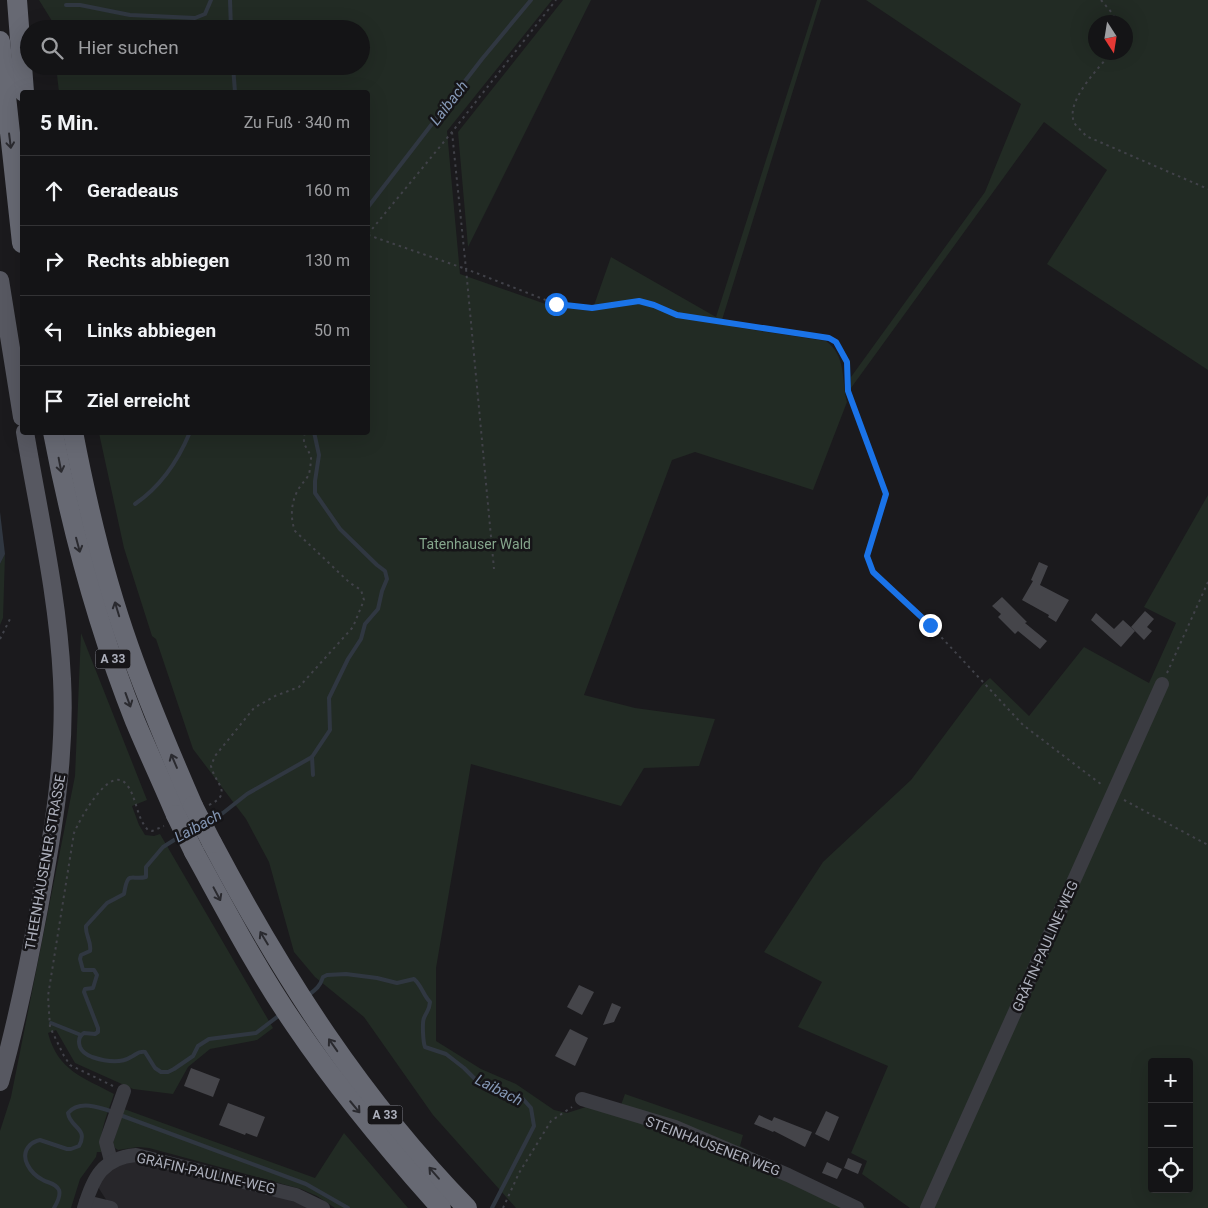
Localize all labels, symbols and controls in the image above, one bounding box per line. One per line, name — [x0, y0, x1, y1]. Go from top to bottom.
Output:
north arrow — [1088, 15, 1133, 60]
search box — [20, 20, 370, 75]
icon: search — [38, 34, 66, 62]
text: Hier suchen — [78, 36, 179, 59]
water label: Laibach — [426, 77, 472, 129]
text: 5 Min. — [40, 111, 99, 135]
text: Zu Fuß · 340 m — [244, 113, 350, 132]
one-way arrow — [5, 133, 15, 149]
icon: ahead — [40, 177, 68, 205]
text: Geradeaus — [87, 179, 179, 202]
text: 160 m — [305, 181, 350, 200]
icon: right — [40, 247, 68, 275]
text: Rechts abbiegen — [87, 249, 229, 272]
text: 130 m — [305, 251, 350, 270]
route start — [545, 293, 568, 316]
icon: left — [40, 317, 68, 345]
text: Links abbiegen — [87, 319, 216, 342]
text: 50 m — [314, 321, 350, 340]
icon: arrive — [40, 387, 68, 415]
text: Ziel erreicht — [87, 389, 190, 412]
one-way arrow — [55, 457, 65, 473]
one-way arrow — [74, 536, 84, 552]
park label: Tatenhauser Wald — [419, 536, 531, 552]
one-way arrow — [112, 602, 122, 618]
route end — [919, 614, 942, 637]
road number: A 33 — [96, 650, 130, 669]
one-way arrow — [124, 691, 133, 707]
one-way arrow — [168, 754, 178, 769]
street label: THEENHAUSENER STRASSE — [22, 773, 68, 951]
water label: Laibach — [171, 806, 225, 846]
street label: GRÄFIN-PAULINE-WEG — [1009, 878, 1081, 1014]
one-way arrow — [213, 887, 223, 901]
one-way arrow — [259, 932, 269, 946]
one-way arrow — [328, 1038, 338, 1052]
map controls — [1148, 1058, 1193, 1193]
button: + — [1148, 1058, 1193, 1103]
water label: Laibach — [472, 1070, 526, 1110]
one-way arrow — [349, 1100, 360, 1113]
button: − — [1148, 1103, 1193, 1148]
road number: A 33 — [368, 1106, 402, 1124]
street label: STEINHAUSENER WEG — [643, 1113, 783, 1179]
button: locate — [1148, 1148, 1193, 1193]
street label: GRÄFIN-PAULINE-WEG — [135, 1149, 277, 1197]
one-way arrow — [428, 1166, 439, 1179]

